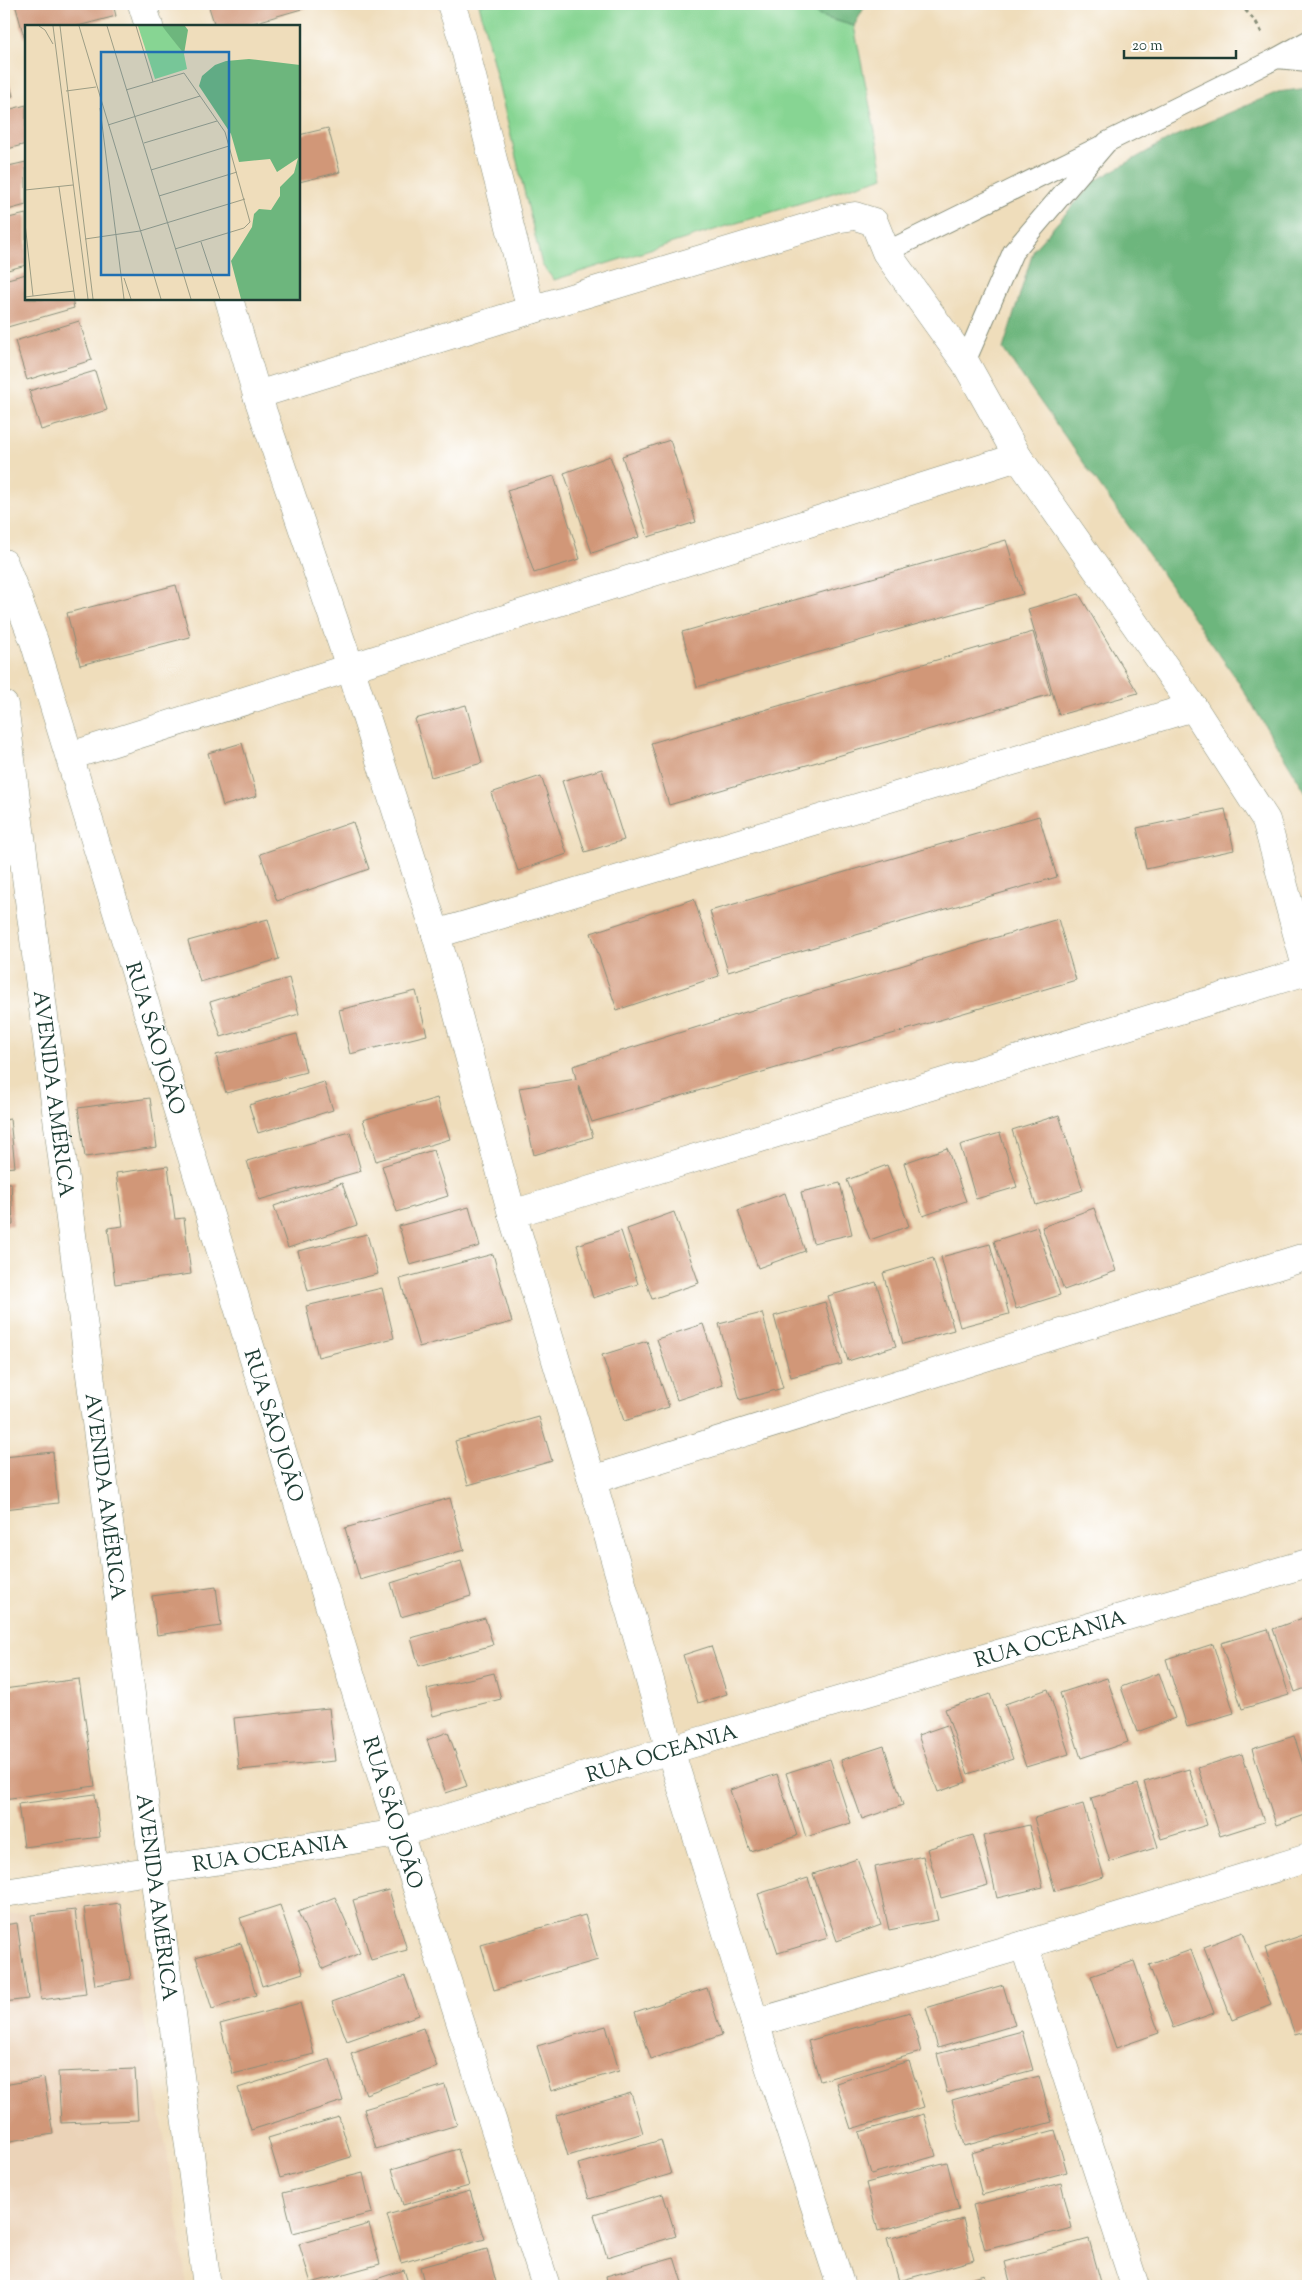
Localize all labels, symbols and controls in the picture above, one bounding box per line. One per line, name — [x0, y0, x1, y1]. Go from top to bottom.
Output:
inset map — [25, 25, 300, 300]
scale bar — [1124, 28, 1237, 60]
text: 20 m — [1132, 36, 1163, 57]
street label: RUA SÃO JOÃO — [116, 959, 191, 1119]
street label: AVENIDA AMÉRICA — [24, 989, 80, 1199]
street label: RUA SÃO JOÃO — [235, 1346, 310, 1506]
street label: AVENIDA AMÉRICA — [75, 1391, 132, 1602]
street label: RUA OCEANIA — [971, 1604, 1130, 1677]
street label: RUA OCEANIA — [583, 1718, 741, 1792]
street label: RUA SÃO JOÃO — [353, 1733, 429, 1894]
street label: AVENIDA AMÉRICA — [127, 1792, 183, 2003]
street label: RUA OCEANIA — [191, 1828, 350, 1881]

